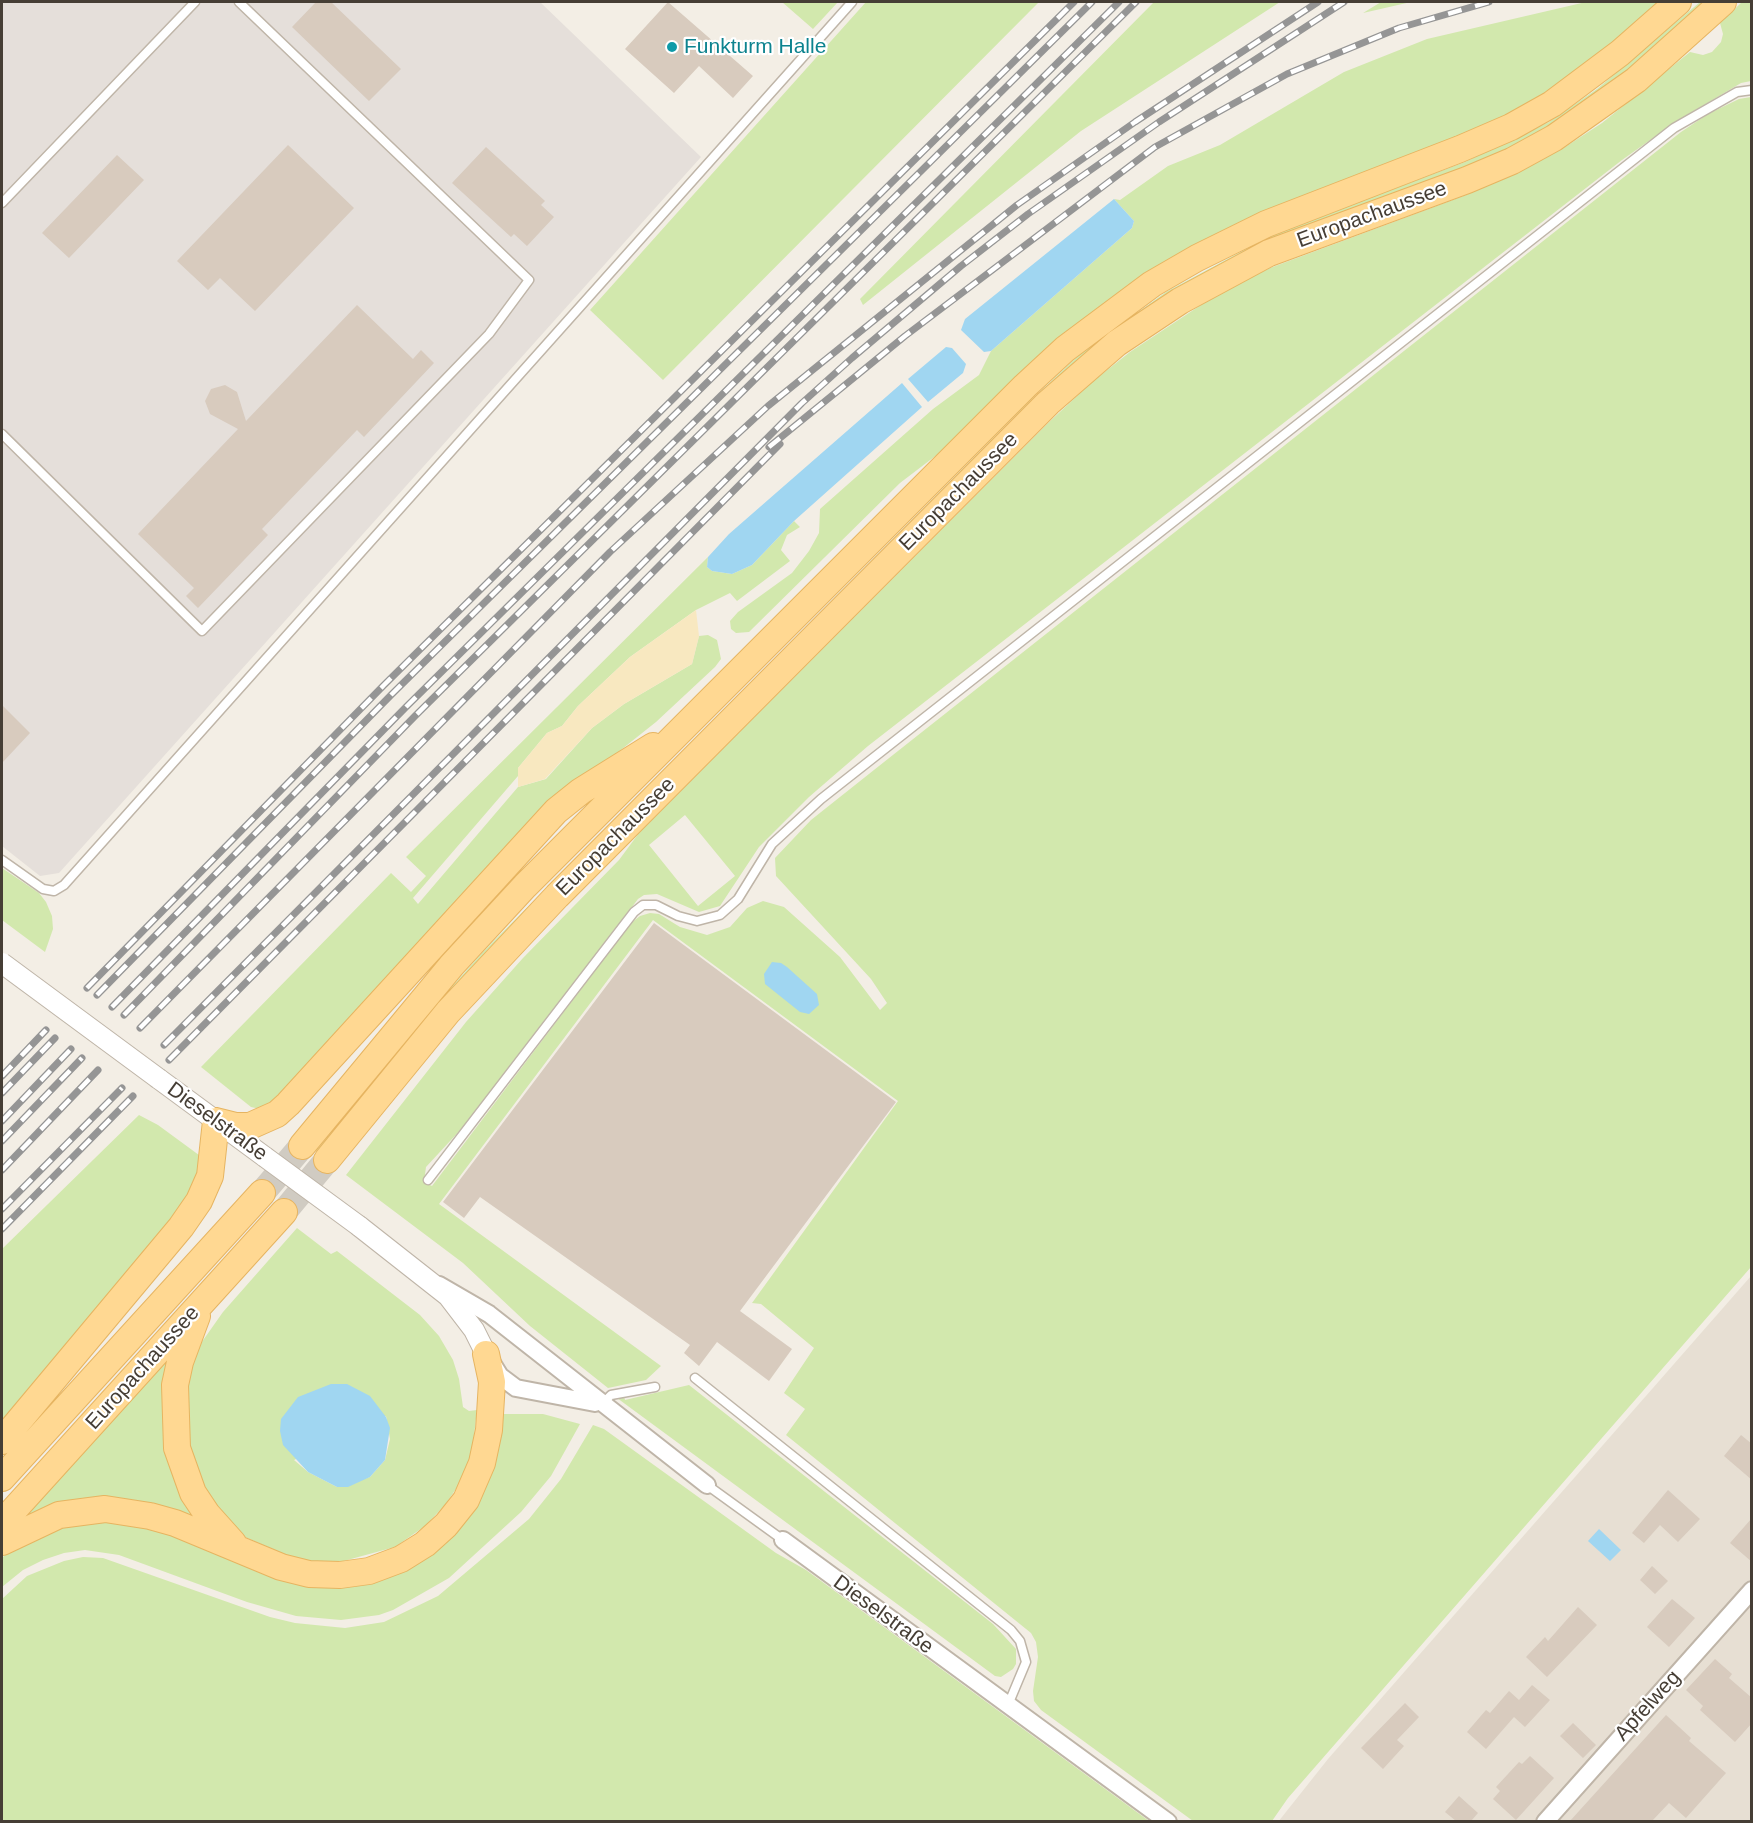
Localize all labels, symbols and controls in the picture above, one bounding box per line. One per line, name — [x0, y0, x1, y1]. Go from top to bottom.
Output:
place label: Funkturm Halle — [684, 34, 826, 60]
marker: Funkturm Halle — [665, 40, 679, 54]
street label: Europachaussee — [1294, 176, 1450, 254]
street label: Europachaussee — [894, 427, 1024, 557]
street label: Europachaussee — [551, 772, 681, 902]
street label: Dieselstraße — [162, 1077, 272, 1167]
street label: Europachaussee — [81, 1301, 205, 1435]
street label: Dieselstraße — [828, 1570, 938, 1660]
street label: Apfelweg — [1610, 1665, 1686, 1747]

